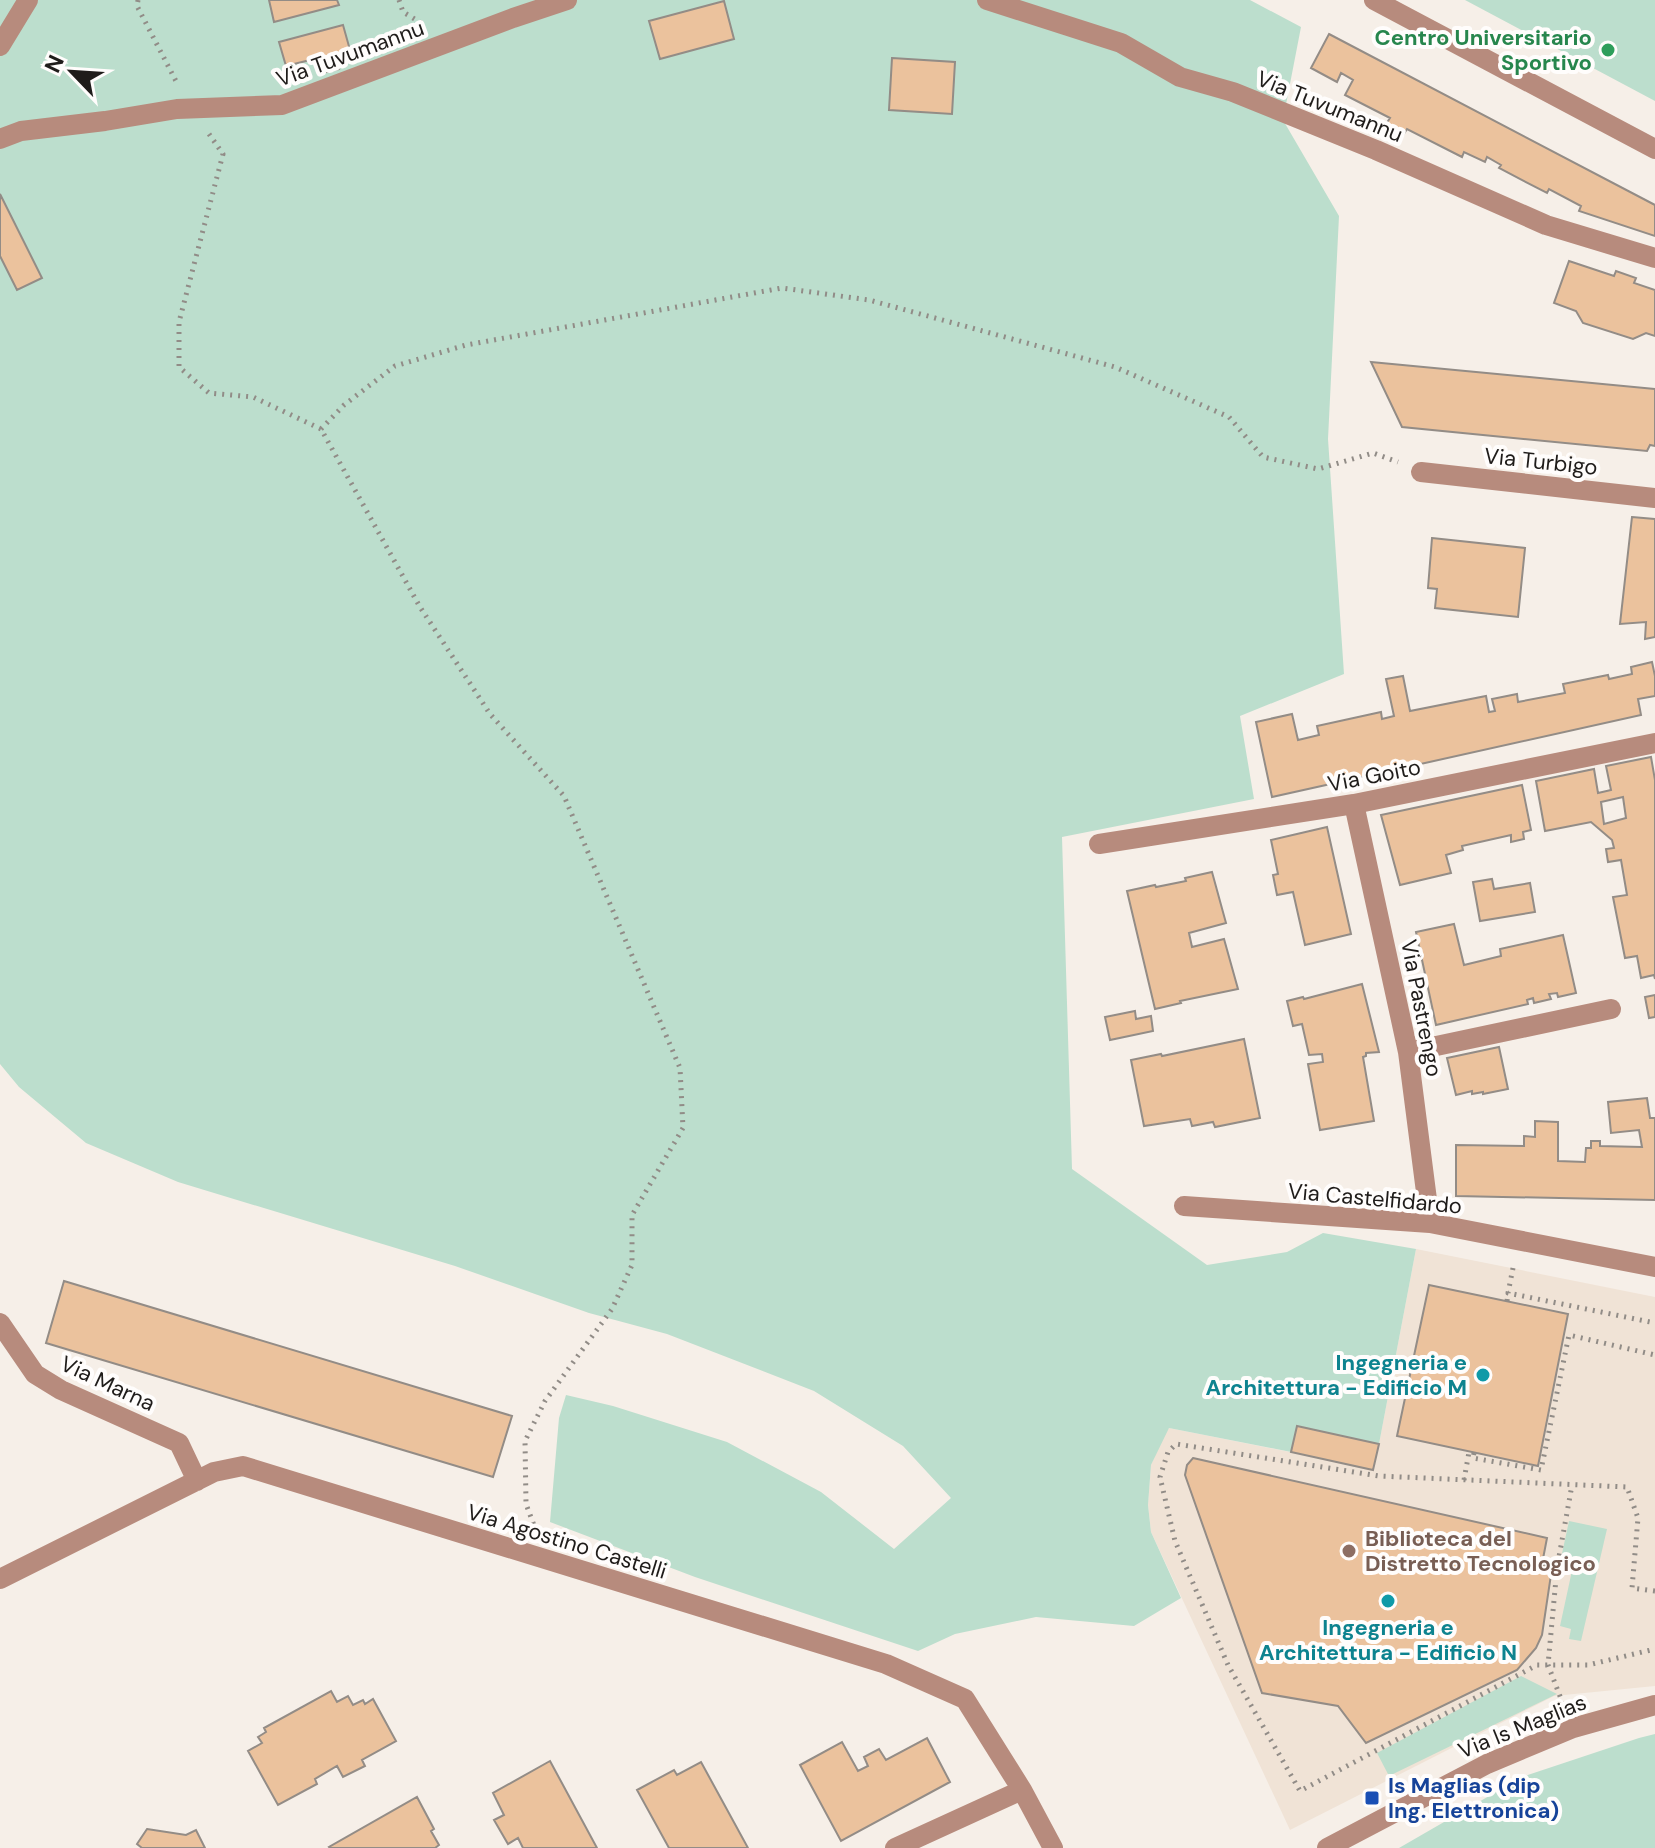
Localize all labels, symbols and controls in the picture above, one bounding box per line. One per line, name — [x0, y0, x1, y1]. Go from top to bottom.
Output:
street label: Via Tuvumannu — [272, 13, 428, 94]
place label: Centro Universitario Sportivo — [1375, 23, 1592, 77]
north arrow — [32, 32, 112, 112]
marker: Centro Universitario Sportivo — [1599, 41, 1617, 59]
text: N — [38, 50, 71, 77]
street label: Via Tuvumannu — [1252, 64, 1407, 149]
street label: Via Turbigo — [1483, 441, 1599, 482]
street label: Via Goito — [1325, 752, 1423, 799]
street label: Via Pastrengo — [1394, 937, 1449, 1079]
street label: Via Castelfidardo — [1287, 1176, 1463, 1221]
place label: Ingegneria e Architettura - Edificio M — [1206, 1348, 1467, 1402]
street label: Via Marna — [56, 1349, 160, 1418]
marker: Ingegneria e Architettura - Edificio M — [1474, 1366, 1492, 1384]
street label: Via Agostino Castelli — [463, 1497, 670, 1586]
place label: Biblioteca del Distretto Tecnologico — [1365, 1524, 1596, 1578]
marker: Biblioteca del Distretto Tecnologico — [1340, 1542, 1358, 1560]
marker: Ingegneria e Architettura - Edificio N — [1379, 1592, 1397, 1610]
place label: Ingegneria e Architettura - Edificio N — [1259, 1613, 1517, 1667]
street label: Via Is Maglias — [1454, 1688, 1591, 1765]
place label: Is Maglias (dip Ing. Elettronica) — [1388, 1771, 1559, 1825]
marker: Is Maglias (dip Ing. Elettronica) — [1363, 1789, 1381, 1807]

